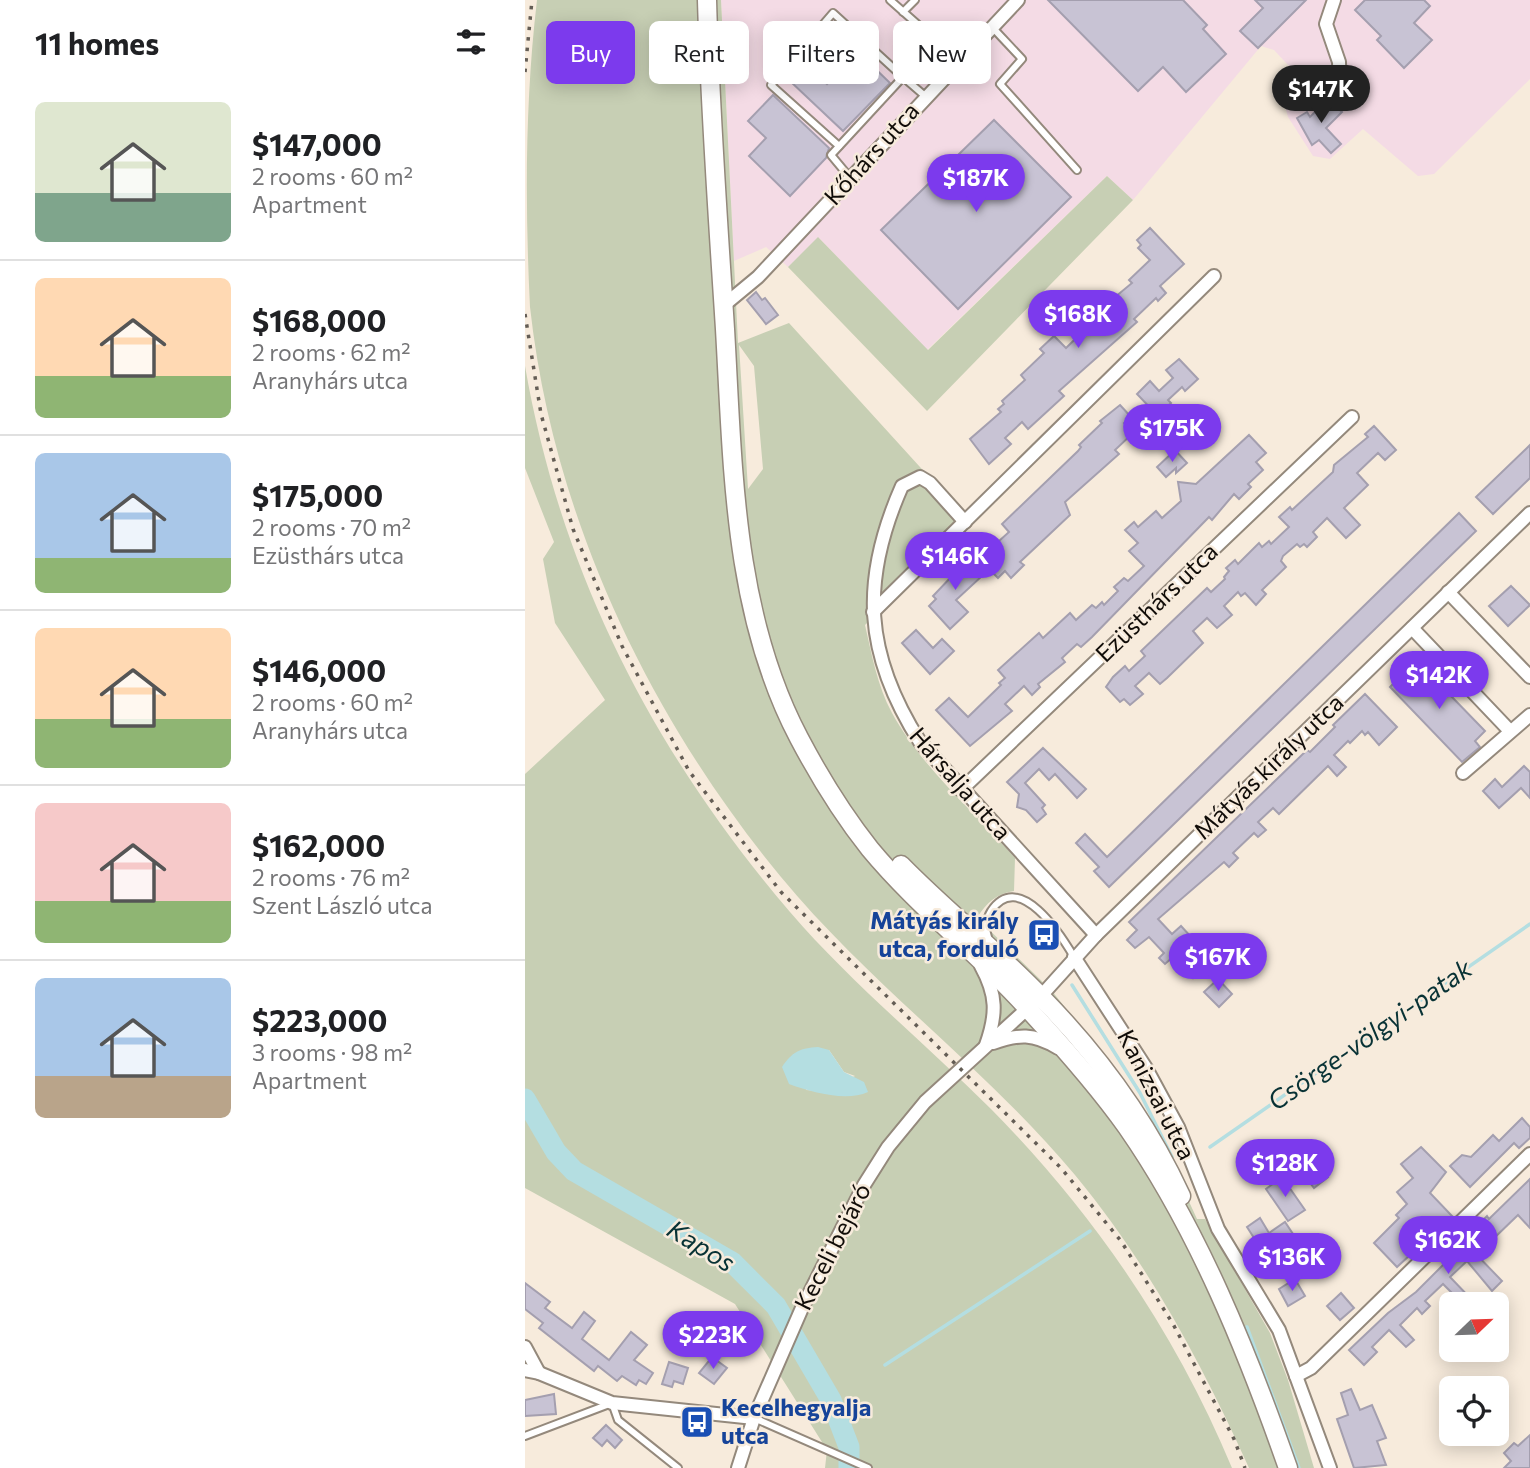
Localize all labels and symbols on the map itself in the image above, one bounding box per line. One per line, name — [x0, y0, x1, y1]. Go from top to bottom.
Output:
pin: $147K — [1272, 66, 1370, 125]
street label: Kőhárs utca — [817, 96, 924, 210]
pin: $187K — [927, 154, 1025, 214]
pin: $168K — [1029, 290, 1127, 350]
pin: $175K — [1123, 405, 1221, 464]
pin: $146K — [906, 532, 1004, 592]
street label: Ezüsthárs utca — [1089, 536, 1223, 667]
pin: $142K — [1390, 652, 1488, 711]
street label: Mátyás király utca — [1187, 687, 1349, 845]
street label: Hársalja utca — [904, 721, 1018, 845]
place label: Mátyás király utca, forduló — [870, 905, 1019, 962]
bus stop icon: Mátyás király utca, forduló — [1025, 916, 1063, 954]
pin: $167K — [1169, 934, 1267, 993]
water label: Csörge-völgyi-patak — [1261, 951, 1478, 1116]
street label: Kanizsai utca — [1112, 1024, 1203, 1164]
pin: $128K — [1236, 1140, 1334, 1199]
street label: Keceli bejáró — [787, 1178, 876, 1314]
water label: Kapos — [662, 1212, 741, 1277]
pin: $162K — [1399, 1216, 1497, 1276]
pin: $136K — [1243, 1234, 1341, 1293]
north arrow — [1439, 1292, 1509, 1362]
pin: $223K — [664, 1312, 762, 1371]
place label: Kecelhegyalja utca — [721, 1392, 871, 1449]
bus stop icon: Kecelhegyalja utca — [678, 1403, 716, 1441]

